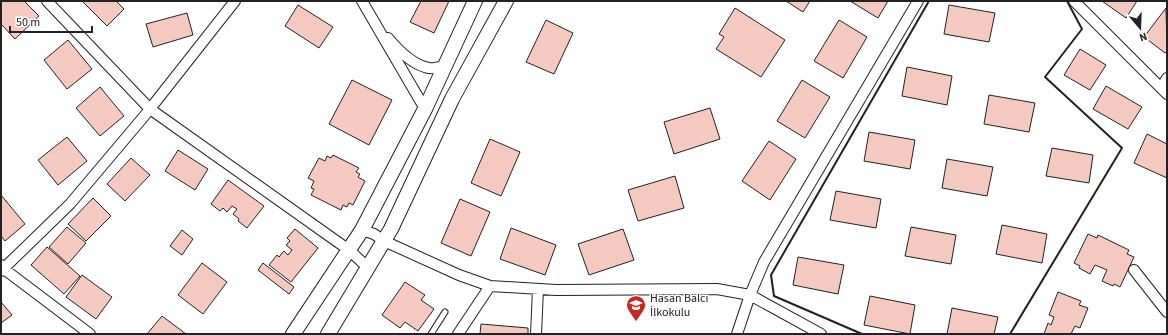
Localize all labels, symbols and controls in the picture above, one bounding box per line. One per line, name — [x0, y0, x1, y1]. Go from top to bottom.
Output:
scale bar — [10, 8, 92, 34]
north arrow — [1120, 8, 1160, 48]
text: 50 m — [16, 14, 40, 31]
text: N — [1137, 29, 1149, 45]
place label: Hasan Balcı İlkokulu — [650, 290, 709, 321]
school or university icon: Hasan Balcı İlkokulu — [625, 294, 647, 322]

